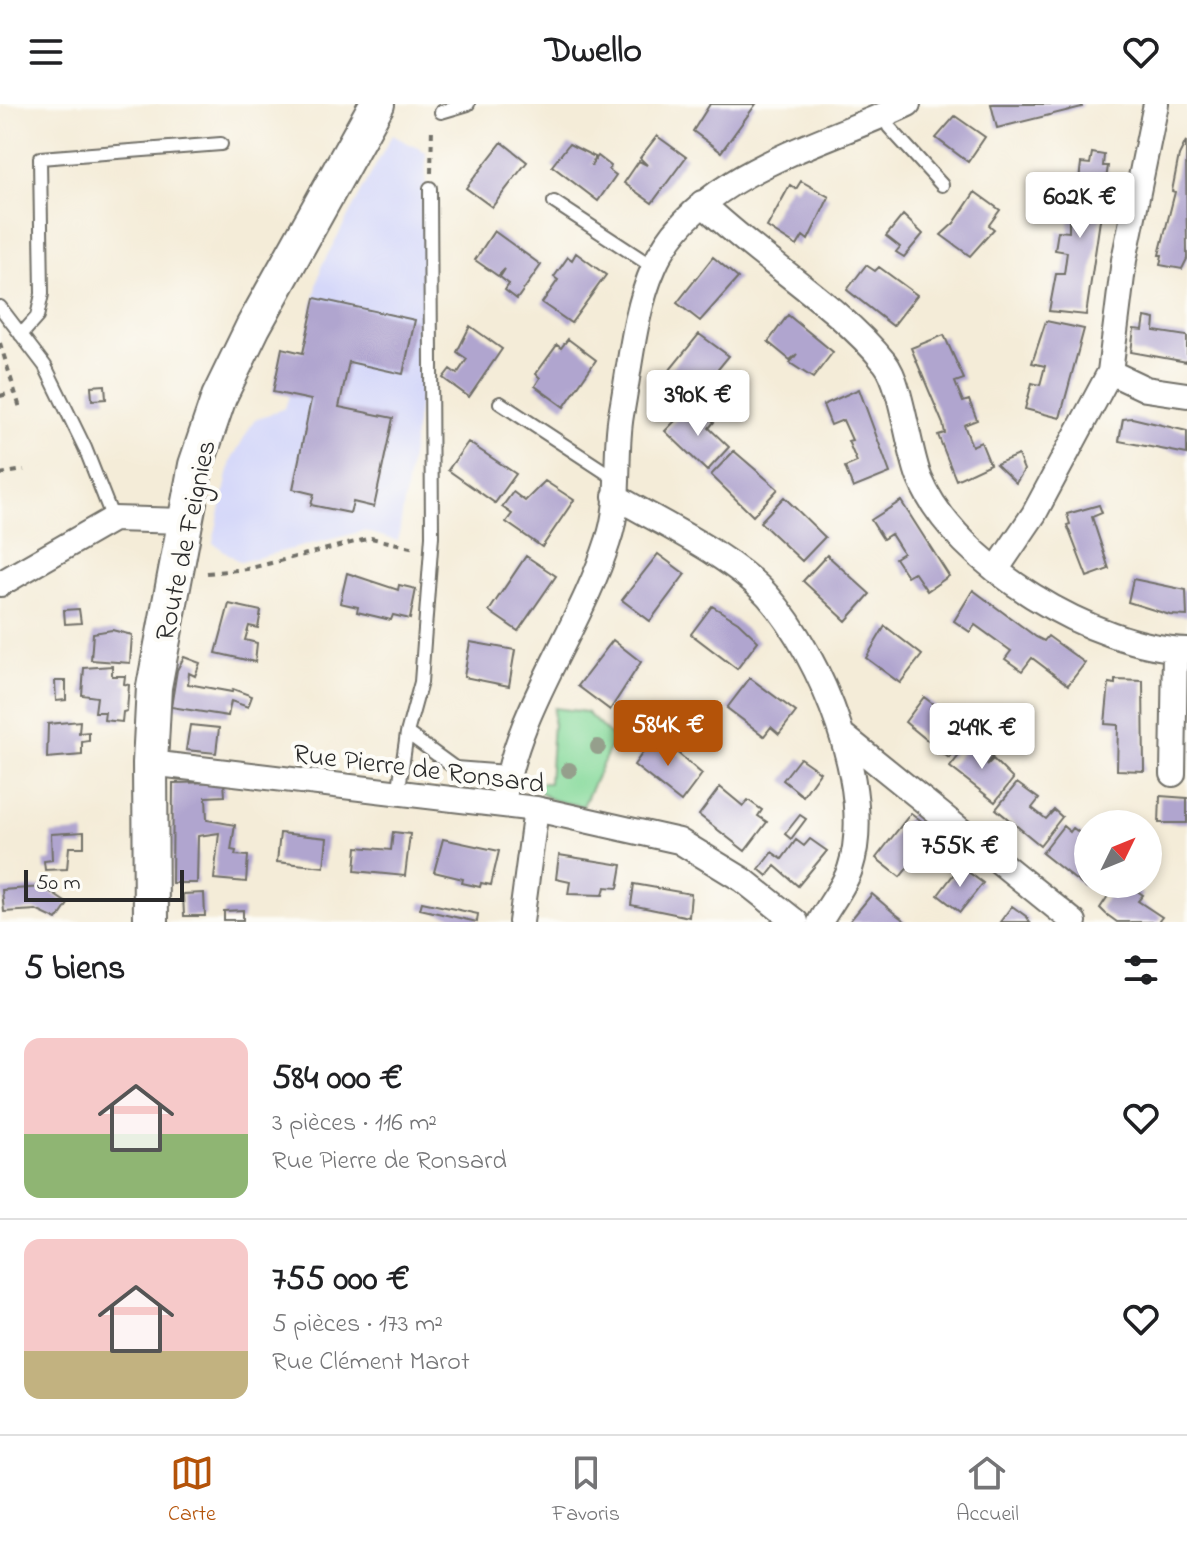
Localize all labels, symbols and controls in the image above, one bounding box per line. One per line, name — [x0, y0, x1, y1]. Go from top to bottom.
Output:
text: Dwello — [545, 26, 642, 79]
icon: menu — [24, 30, 68, 74]
icon: heart — [1119, 30, 1163, 74]
pin: 602K € — [1015, 172, 1145, 240]
text: 602K € — [1044, 179, 1116, 217]
pin: 390K € — [633, 370, 763, 438]
text: 390K € — [664, 377, 732, 415]
street label: Route de Feignies — [146, 437, 229, 645]
pin: 584K € — [603, 700, 733, 768]
pin: 249K € — [917, 703, 1047, 771]
text: 584K € — [632, 707, 704, 745]
text: 249K € — [948, 710, 1016, 748]
street label: Rue Pierre de Ronsard — [291, 735, 547, 806]
north arrow — [1074, 810, 1162, 898]
map controls — [1074, 810, 1162, 898]
pin: 755K € — [895, 821, 1025, 889]
text: 755K € — [921, 828, 999, 866]
scale bar — [24, 866, 184, 902]
text: 50 m — [36, 868, 81, 900]
text: 5 biens — [24, 945, 125, 995]
icon: filters — [1119, 948, 1163, 992]
text: 584 000 € — [272, 1055, 403, 1105]
icon: home — [88, 1070, 184, 1166]
icon: heart — [1119, 1096, 1163, 1140]
text: 3 pièces · 116 m² — [272, 1105, 437, 1143]
text: Rue Pierre de Ronsard — [272, 1143, 507, 1181]
text: 755 000 € — [272, 1256, 410, 1306]
icon: home — [88, 1271, 184, 1367]
icon: heart — [1119, 1297, 1163, 1341]
text: 5 pièces · 173 m² — [272, 1306, 443, 1344]
text: Rue Clément Marot — [272, 1344, 470, 1382]
tab: Carte — [168, 1451, 216, 1531]
tab: Favoris — [552, 1451, 620, 1531]
tab: Accueil — [956, 1451, 1019, 1531]

